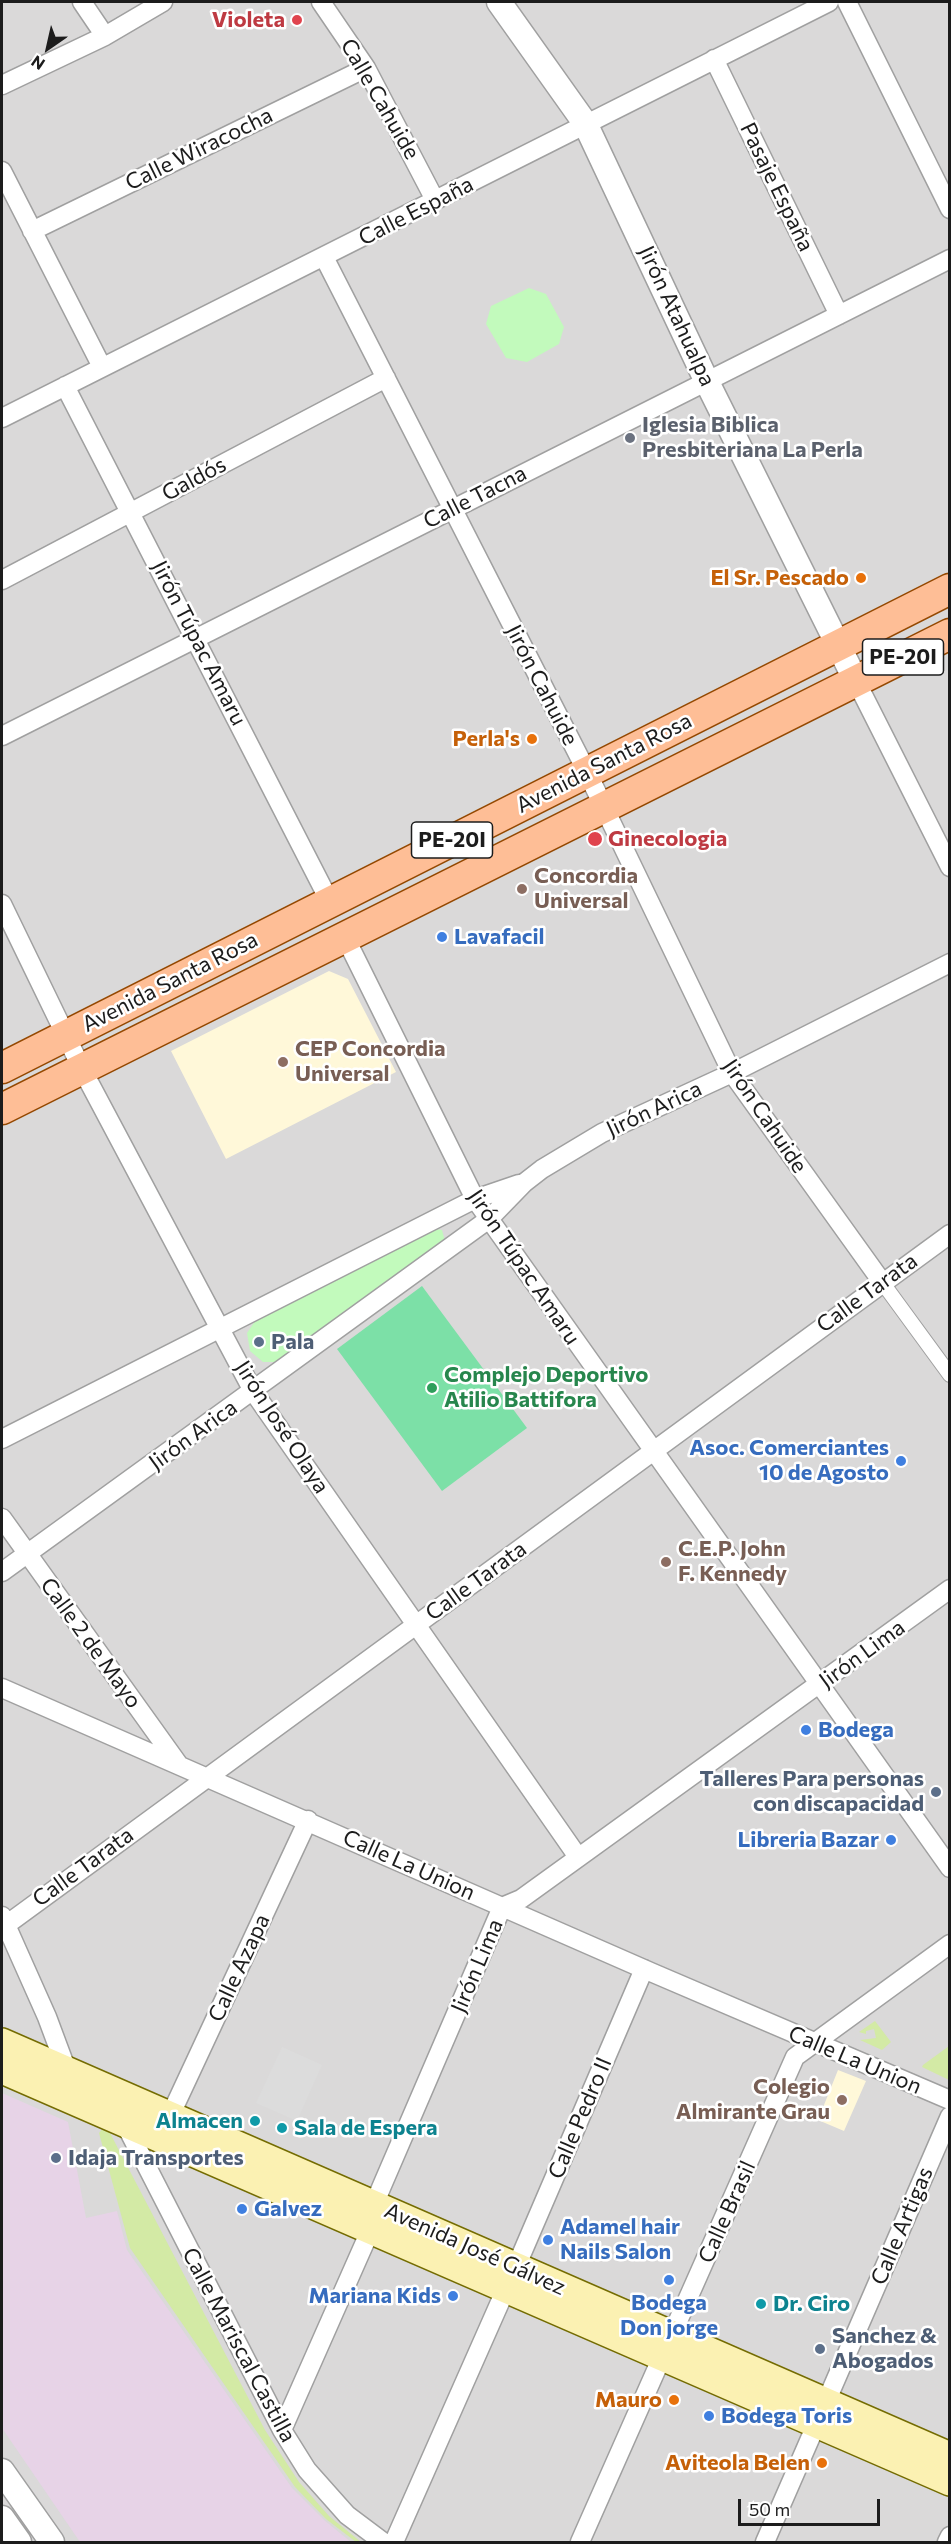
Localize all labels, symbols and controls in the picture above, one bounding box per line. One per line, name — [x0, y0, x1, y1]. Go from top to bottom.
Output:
place label: Violeta — [212, 7, 285, 33]
marker: Violeta — [290, 13, 304, 27]
north arrow — [18, 18, 78, 78]
street label: Calle Cahuide — [335, 34, 425, 164]
text: N — [27, 52, 48, 75]
street label: Calle Wiracocha — [121, 102, 277, 196]
street label: Pasaje España — [734, 118, 820, 256]
street label: Calle España — [354, 171, 478, 251]
street label: Jirón Atahualpa — [633, 242, 721, 390]
place label: Iglesia Biblica Presbiteriana La Perla — [642, 412, 863, 464]
marker: Iglesia Biblica Presbiteriana La Perla — [623, 431, 637, 445]
street label: Galdós — [157, 451, 231, 507]
street label: Calle Tacna — [419, 460, 531, 534]
street label: Jirón Túpac Amaru — [146, 556, 252, 730]
place label: El Sr. Pescado — [710, 565, 849, 591]
marker: El Sr. Pescado — [854, 571, 868, 585]
street label: Jirón Cahuide — [500, 620, 584, 750]
road number: PE-20I — [862, 639, 944, 675]
street label: Avenida Santa Rosa — [512, 707, 696, 819]
place label: Perla's — [453, 726, 520, 752]
marker: Perla's — [525, 732, 539, 746]
road number: PE-20I — [412, 822, 492, 858]
place label: Ginecologia — [608, 826, 727, 852]
marker: Ginecologia — [586, 830, 604, 848]
place label: Concordia Universal — [534, 863, 638, 914]
marker: Concordia Universal — [515, 882, 529, 896]
place label: Lavafacil — [454, 924, 545, 950]
street label: Avenida Santa Rosa — [78, 926, 262, 1038]
marker: Lavafacil — [435, 930, 449, 944]
place label: CEP Concordia Universal — [295, 1036, 446, 1088]
street label: Jirón Cahuide — [717, 1054, 813, 1178]
marker: CEP Concordia Universal — [276, 1055, 290, 1069]
street label: Jirón Arica — [602, 1075, 706, 1143]
street label: Jirón Túpac Amaru — [462, 1184, 586, 1350]
street label: Calle Tarata — [812, 1248, 922, 1338]
place label: Pala — [271, 1329, 314, 1355]
marker: Pala — [252, 1335, 266, 1349]
street label: Jirón José Olaya — [229, 1356, 335, 1498]
place label: Complejo Deportivo Atilio Battifora — [444, 1362, 648, 1414]
marker: Complejo Deportivo Atilio Battifora — [425, 1381, 439, 1395]
street label: Jirón Arica — [144, 1394, 242, 1476]
place label: Asoc. Comerciantes 10 de Agosto — [689, 1435, 889, 1486]
marker: Asoc. Comerciantes 10 de Agosto — [894, 1454, 908, 1468]
street label: Calle Tarata — [421, 1536, 531, 1626]
place label: C.E.P. John F. Kennedy — [678, 1536, 787, 1588]
marker: C.E.P. John F. Kennedy — [659, 1555, 673, 1569]
street label: Calle 2 de Mayo — [35, 1573, 147, 1713]
street label: Jirón Lima — [814, 1614, 910, 1694]
place label: Bodega — [818, 1717, 894, 1743]
marker: Bodega — [799, 1723, 813, 1737]
place label: Talleres Para personas con discapacidad — [699, 1766, 924, 1818]
marker: Talleres Para personas con discapacidad — [929, 1785, 943, 1799]
street label: Calle Tarata — [28, 1822, 138, 1912]
street label: Calle La Union — [339, 1824, 479, 1906]
place label: Libreria Bazar — [738, 1827, 879, 1853]
marker: Libreria Bazar — [884, 1833, 898, 1847]
street label: Calle Azapa — [203, 1910, 275, 2026]
street label: Jirón Lima — [445, 1915, 509, 2017]
street label: Calle La Union — [785, 2020, 925, 2100]
street label: Calle Pedro II — [543, 2053, 617, 2183]
place label: Colegio Almirante Grau — [676, 2074, 830, 2126]
marker: Colegio Almirante Grau — [835, 2093, 849, 2107]
place label: Almacen — [155, 2108, 243, 2134]
marker: Almacen — [248, 2114, 262, 2128]
place label: Sala de Espera — [294, 2115, 438, 2141]
marker: Sala de Espera — [275, 2121, 289, 2135]
place label: Idaja Transportes — [68, 2145, 244, 2171]
marker: Idaja Transportes — [49, 2151, 63, 2165]
street label: Calle Brasil — [693, 2157, 761, 2267]
street label: Calle Artigas — [865, 2163, 939, 2289]
place label: Galvez — [254, 2196, 322, 2222]
street label: Avenida José Gálvez — [380, 2197, 570, 2301]
marker: Galvez — [235, 2202, 249, 2216]
place label: Adamel hair Nails Salon — [560, 2214, 680, 2266]
marker: Adamel hair Nails Salon — [541, 2233, 555, 2247]
street label: Calle Mariscal Castilla — [177, 2243, 301, 2447]
marker: Bodega Don jorge — [662, 2273, 676, 2287]
place label: Mariana Kids — [308, 2283, 441, 2309]
marker: Mariana Kids — [446, 2289, 460, 2303]
place label: Bodega Don jorge — [620, 2290, 718, 2342]
place label: Dr. Ciro — [773, 2291, 850, 2317]
marker: Dr. Ciro — [754, 2297, 768, 2311]
place label: Sanchez & Abogados — [832, 2323, 937, 2374]
marker: Sanchez & Abogados — [813, 2342, 827, 2356]
place label: Mauro — [595, 2387, 662, 2413]
marker: Mauro — [667, 2393, 681, 2407]
place label: Bodega Toris — [721, 2403, 852, 2429]
marker: Bodega Toris — [702, 2409, 716, 2423]
place label: Aviteola Belen — [665, 2450, 810, 2476]
marker: Aviteola Belen — [815, 2456, 829, 2470]
scale bar — [741, 2487, 884, 2525]
text: 50 m — [749, 2498, 790, 2520]

